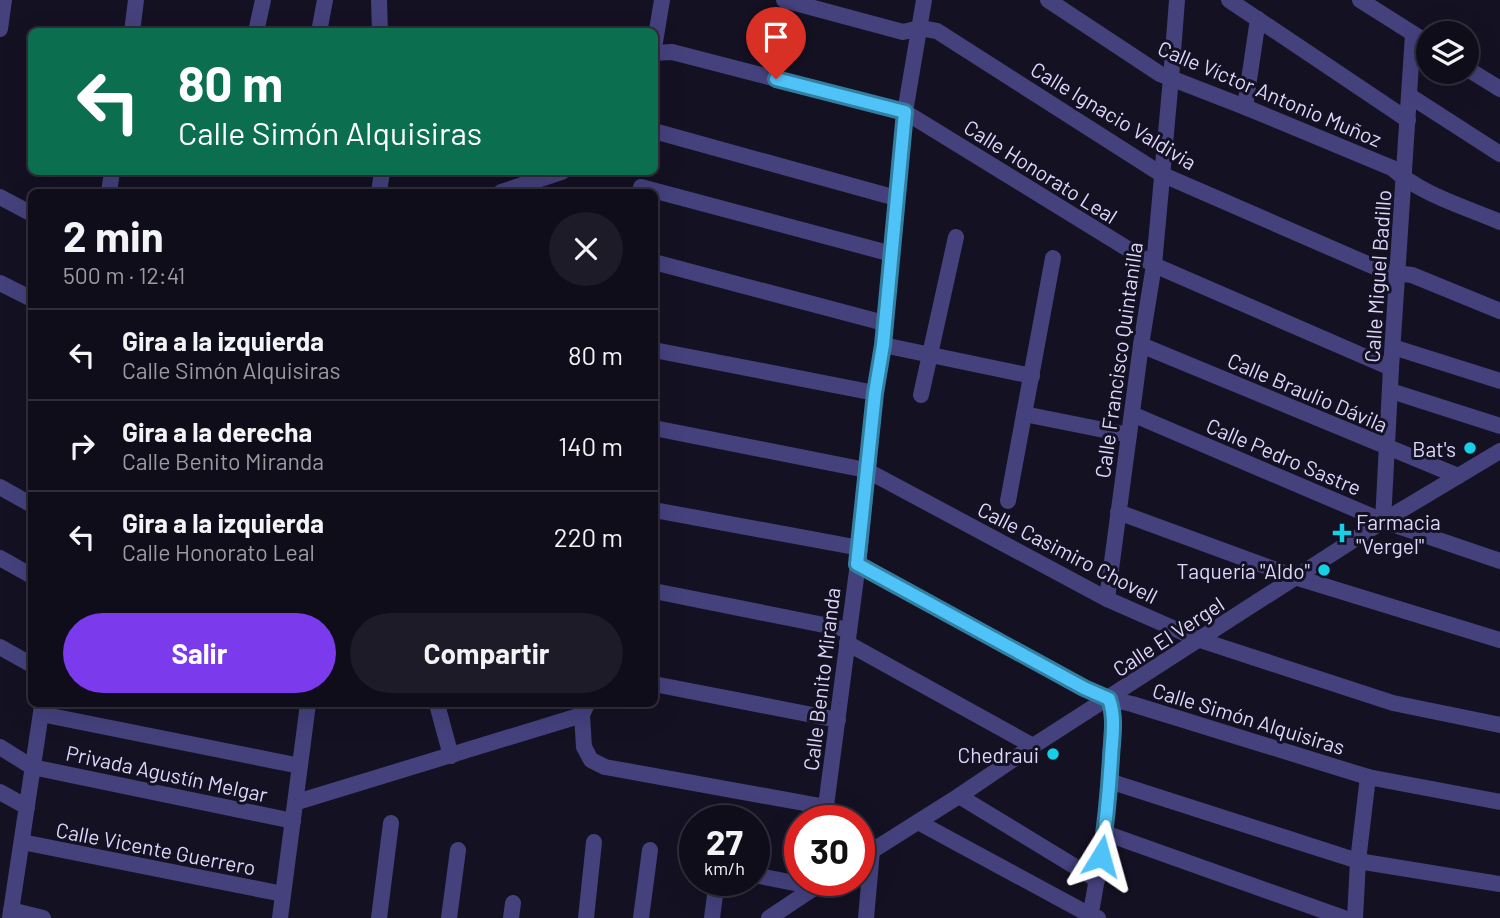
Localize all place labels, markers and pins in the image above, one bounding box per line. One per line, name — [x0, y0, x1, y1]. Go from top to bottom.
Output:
pin — [746, 7, 806, 79]
place label: Bat's — [1412, 436, 1456, 461]
marker: Bat's — [1462, 440, 1478, 456]
place label: Farmacia "Vergel" — [1356, 509, 1441, 558]
marker: Farmacia "Vergel" — [1334, 525, 1350, 541]
place label: Taquería "Aldo" — [1177, 558, 1310, 583]
marker: Taquería "Aldo" — [1316, 562, 1332, 578]
place label: Chedraui — [957, 742, 1039, 767]
marker: Chedraui — [1045, 746, 1061, 762]

